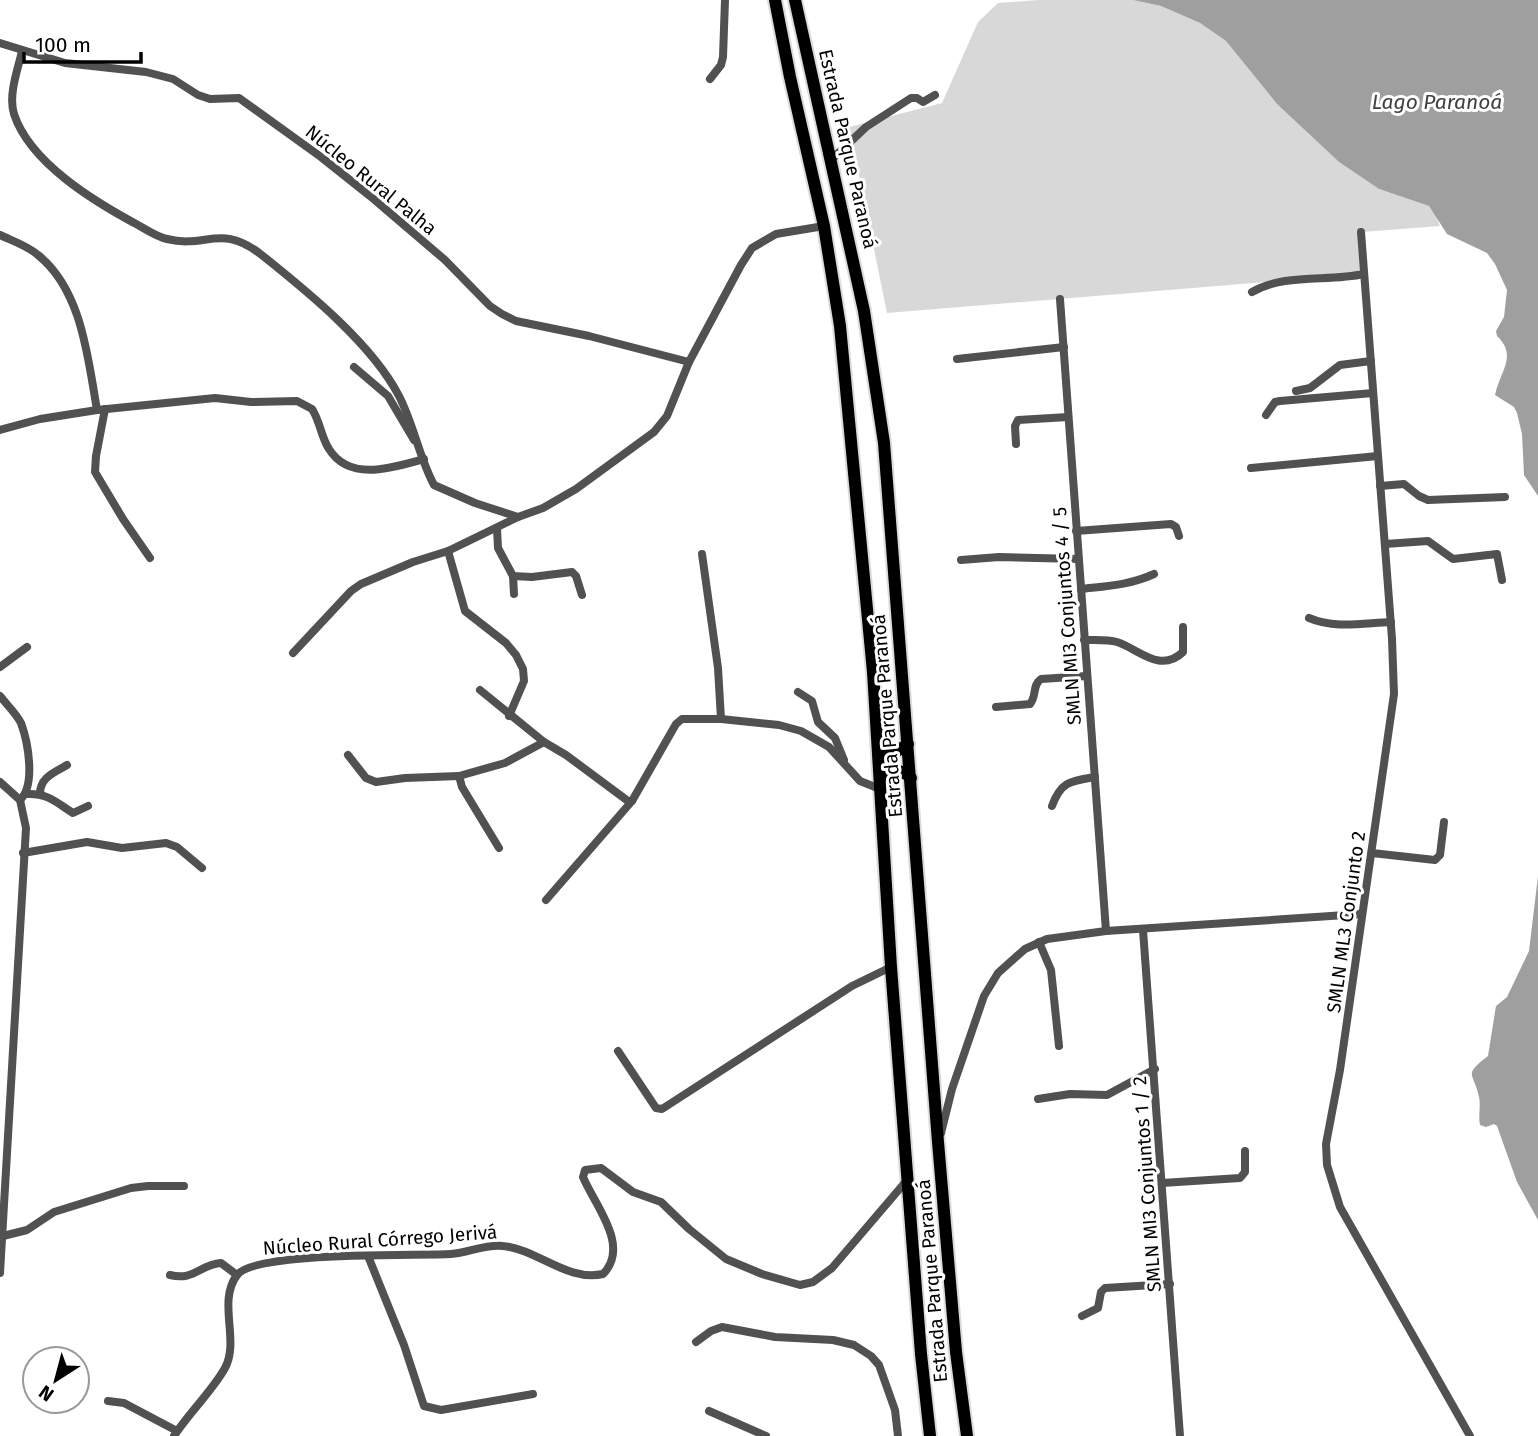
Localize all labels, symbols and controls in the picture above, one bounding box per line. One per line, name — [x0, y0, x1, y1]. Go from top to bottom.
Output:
scale bar — [24, 21, 142, 65]
text: 100 m — [35, 32, 91, 58]
street label: Estrada Parque Paranoá — [814, 47, 882, 251]
water label: Lago Paranoá — [1372, 89, 1502, 115]
street label: Núcleo Rural Palha — [301, 120, 441, 240]
street label: SMLN MI3 Conjuntos 4 / 5 — [1048, 506, 1086, 726]
street label: Estrada Parque Paranoá — [867, 613, 907, 819]
street label: SMLN ML3 Conjunto 2 — [1322, 830, 1370, 1014]
street label: SMLN MI3 Conjuntos 1 / 2 — [1128, 1075, 1166, 1293]
street label: Estrada Parque Paranoá — [912, 1178, 952, 1384]
street label: Núcleo Rural Córrego Jerivá — [262, 1220, 498, 1260]
north arrow — [21, 1345, 91, 1415]
text: N — [34, 1380, 58, 1406]

